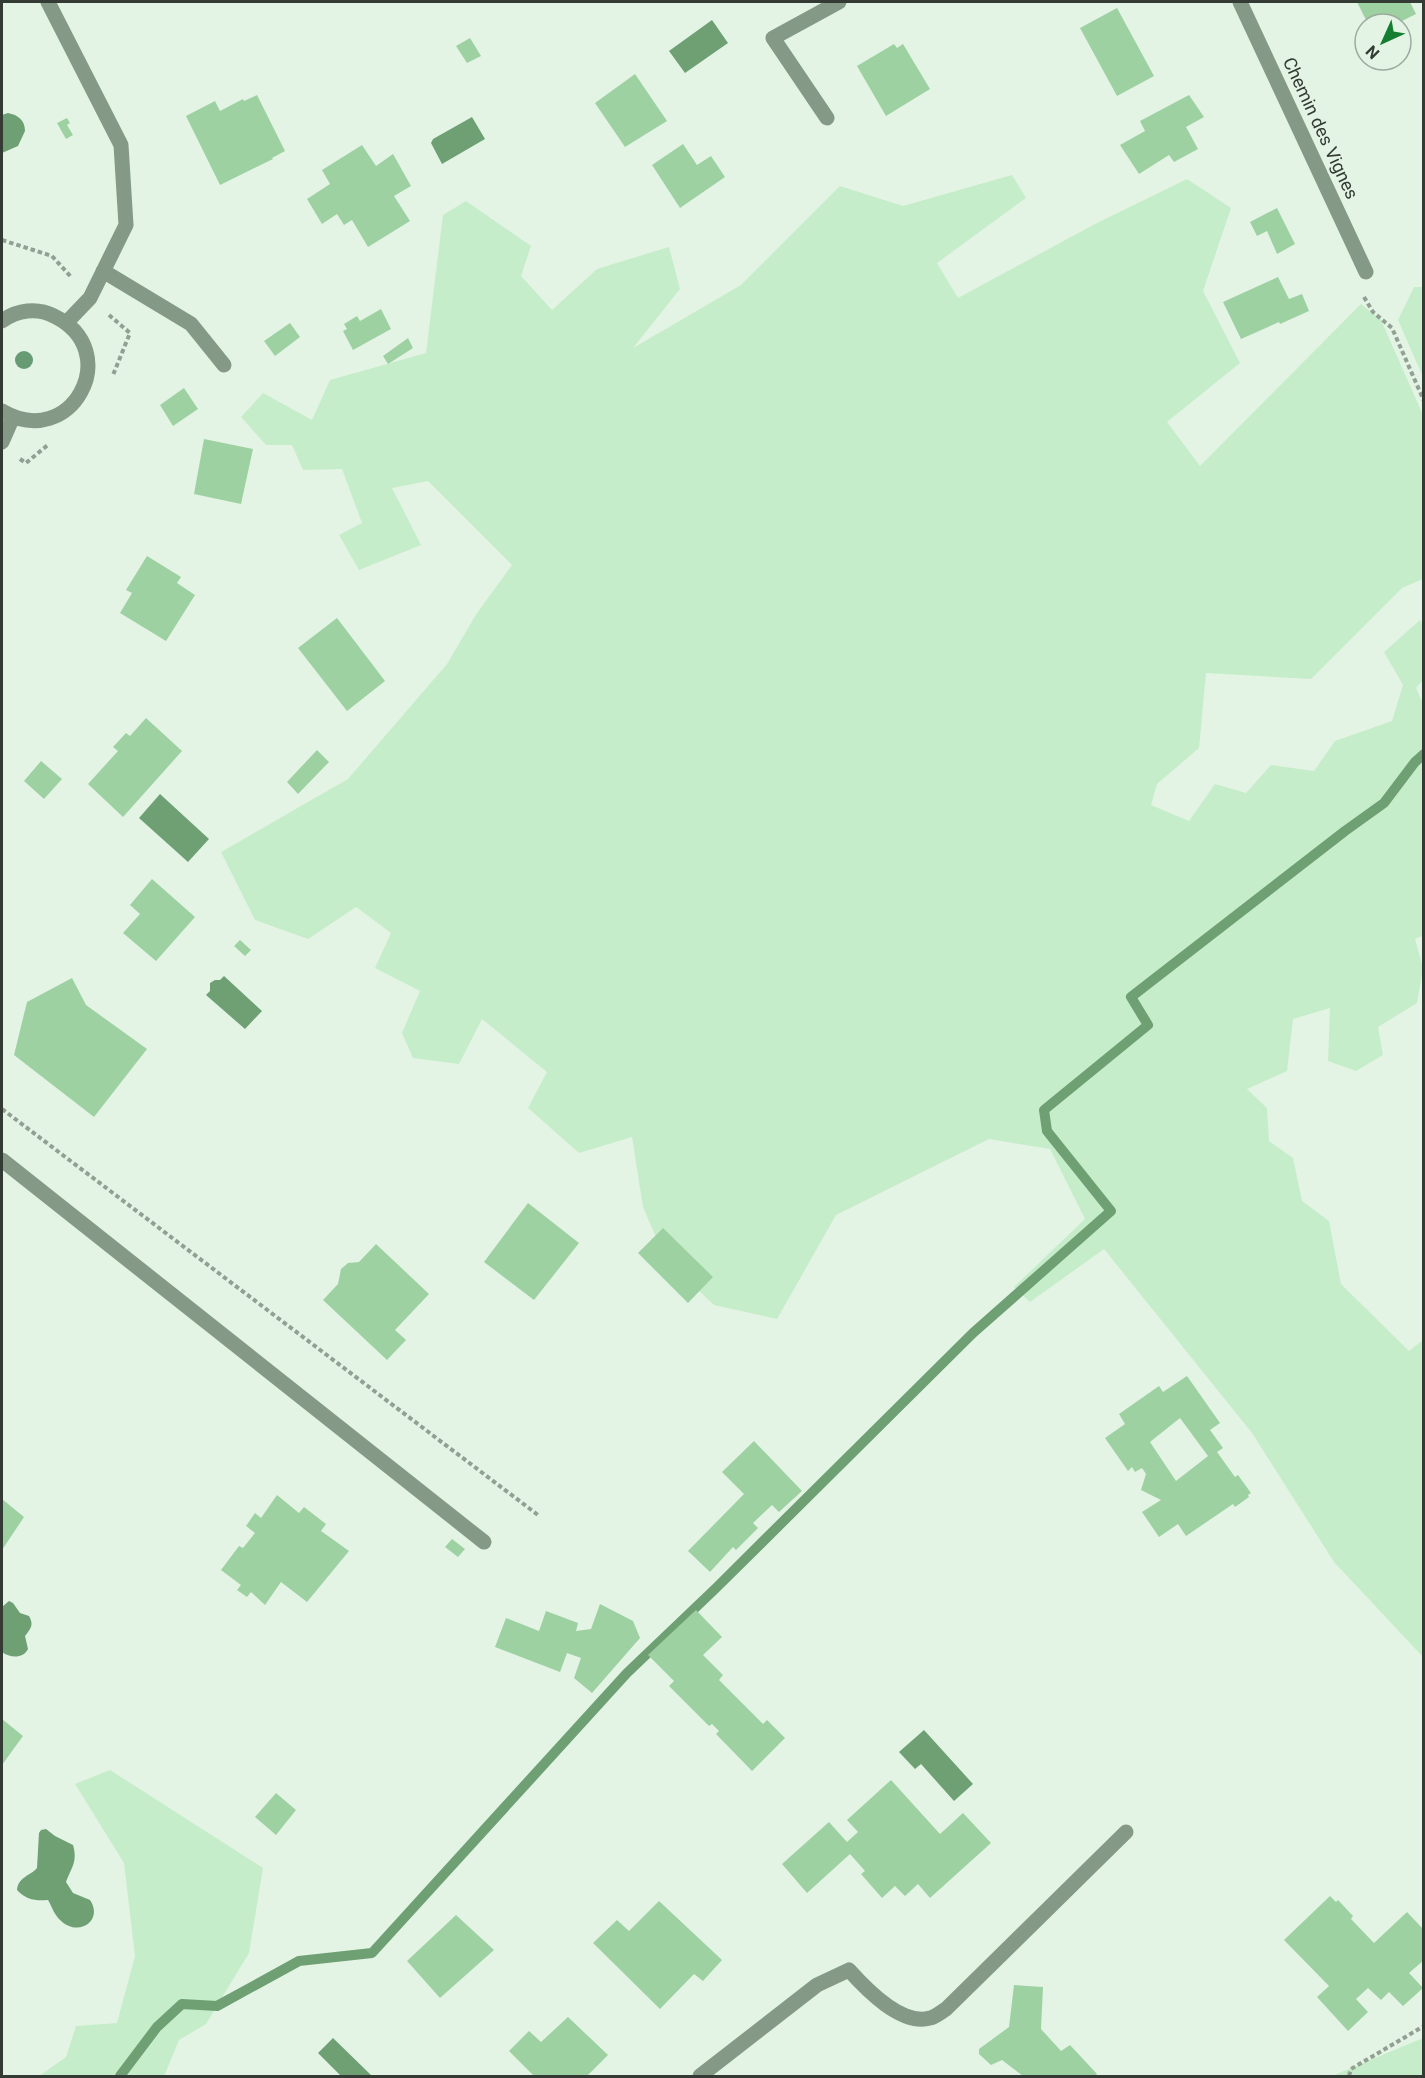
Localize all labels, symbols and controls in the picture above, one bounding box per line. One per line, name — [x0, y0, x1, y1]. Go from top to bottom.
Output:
north arrow — [1353, 12, 1413, 72]
text: N — [1362, 42, 1383, 63]
street label: Chemin des Vignes — [1279, 54, 1363, 202]

